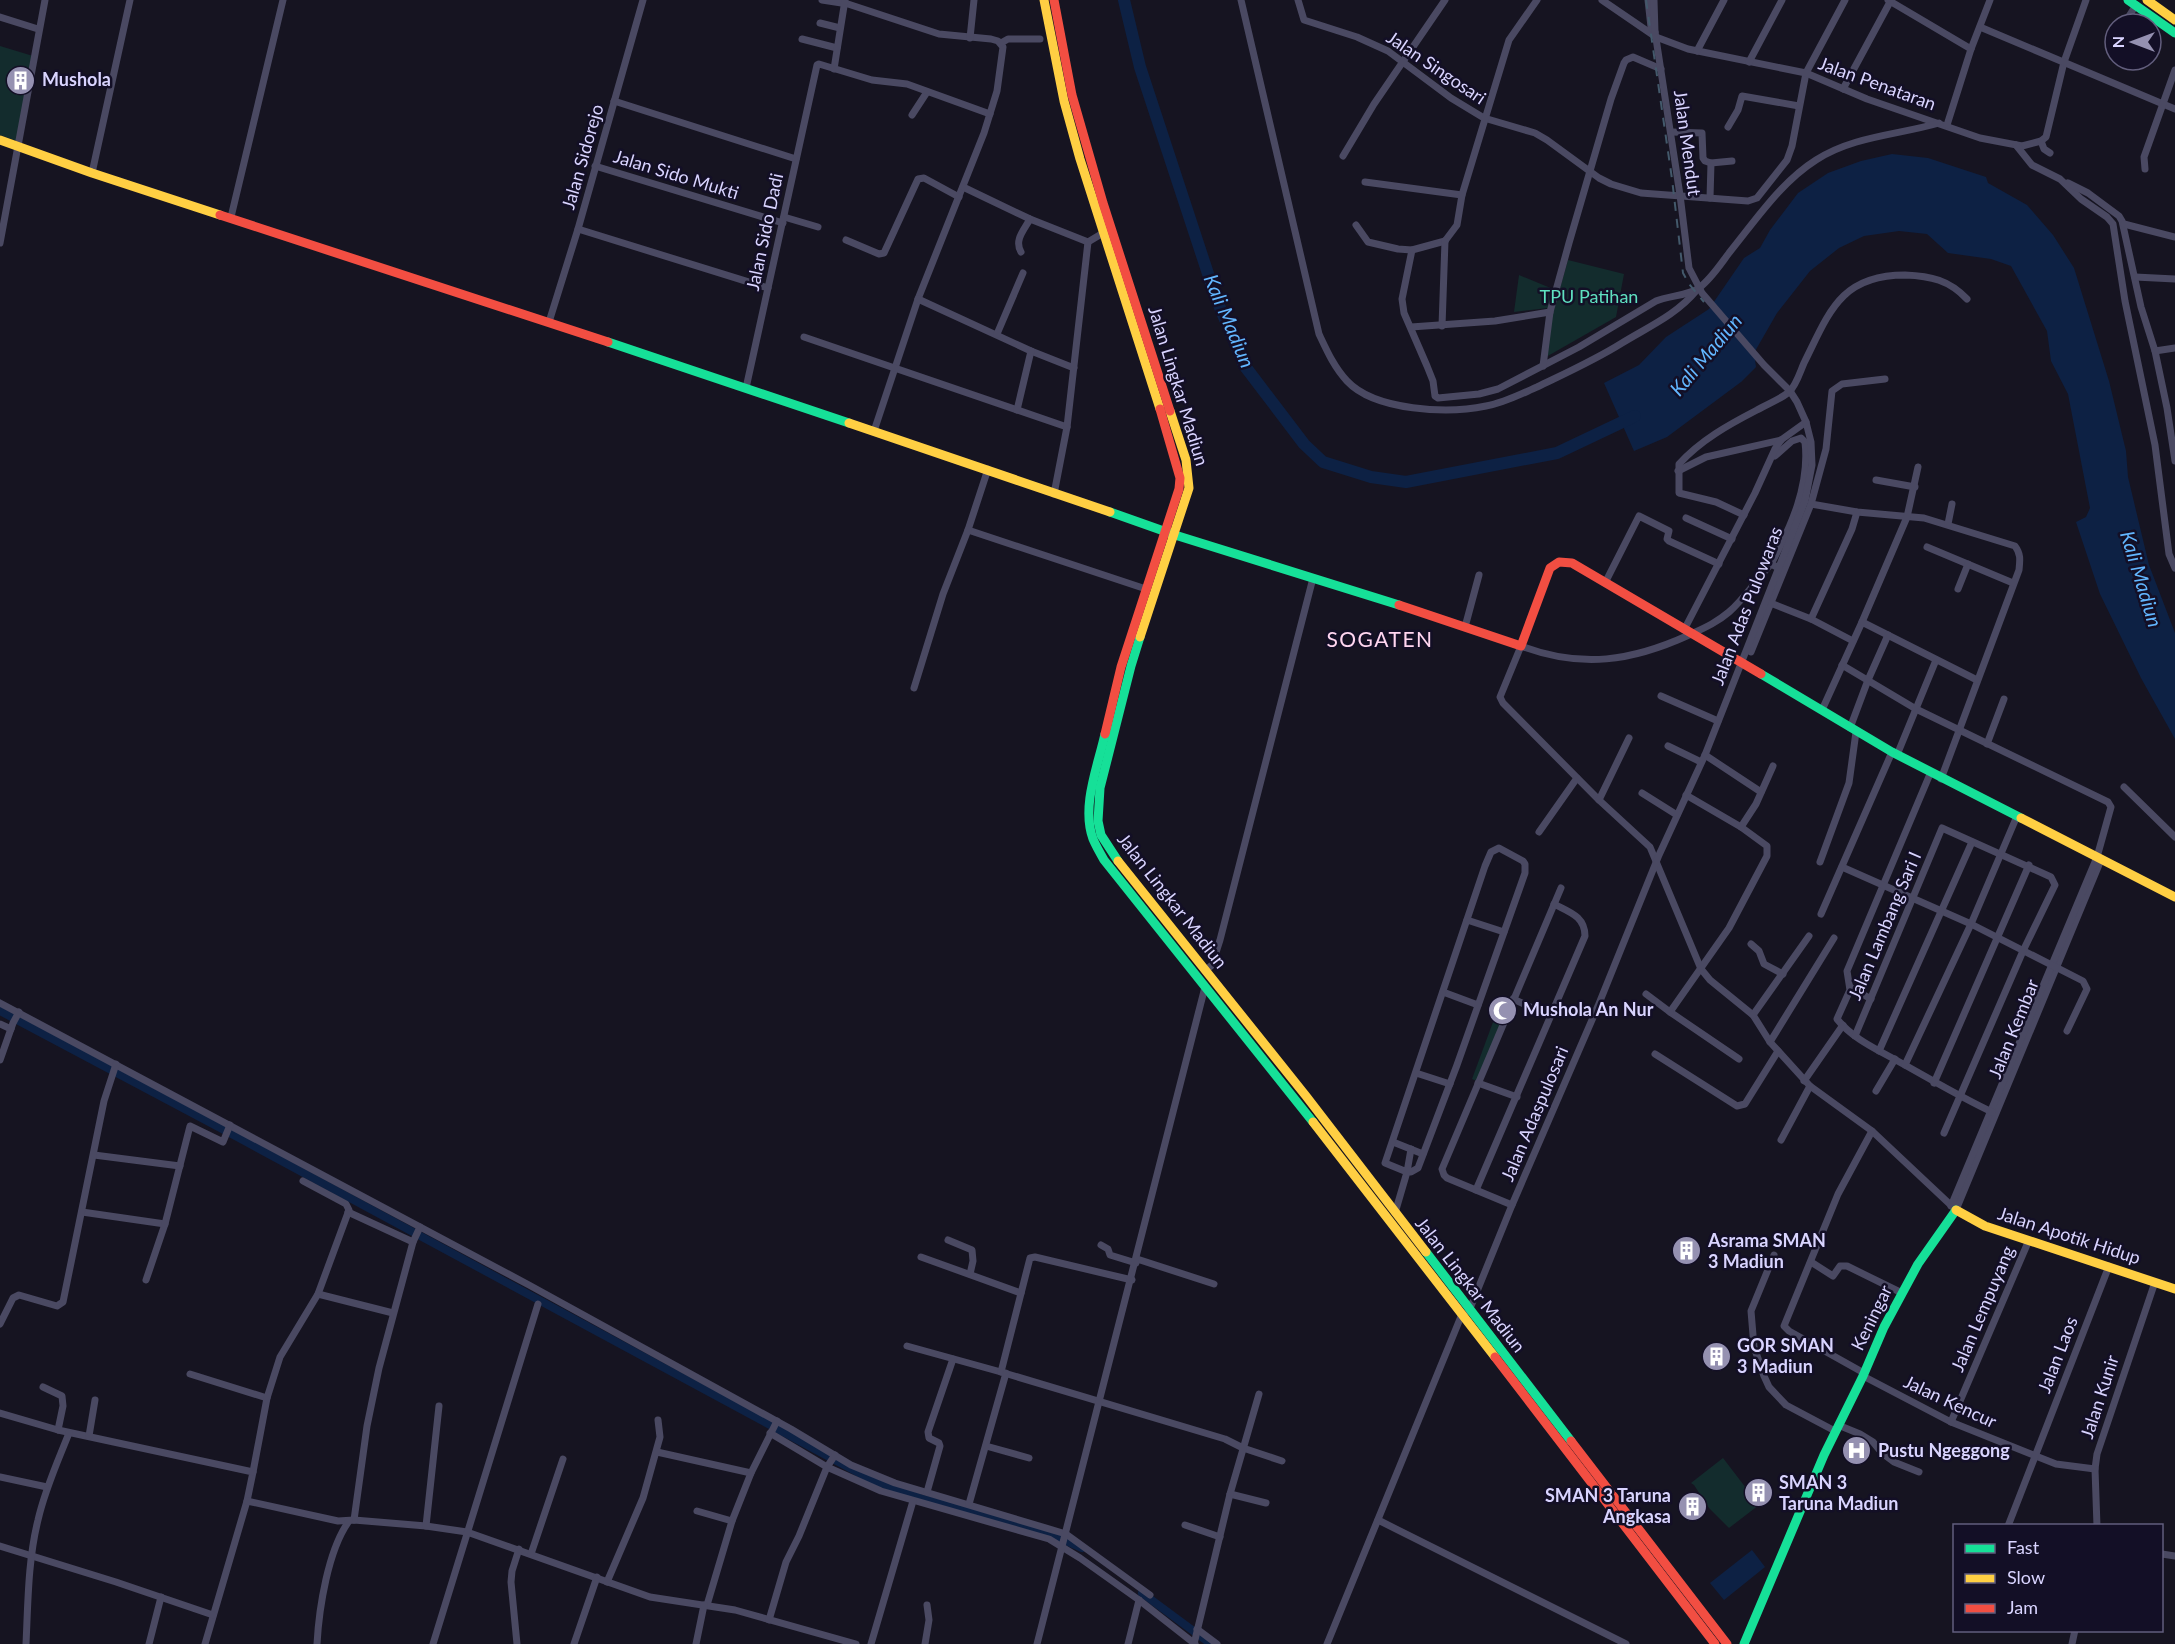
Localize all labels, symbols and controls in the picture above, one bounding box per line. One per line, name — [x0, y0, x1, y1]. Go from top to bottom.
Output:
north arrow — [2103, 12, 2163, 72]
street label: Jalan Singosari — [1383, 26, 1490, 108]
text: N — [2108, 36, 2127, 48]
street label: Jalan Penataran — [1816, 52, 1939, 115]
building icon: Mushola — [5, 64, 37, 96]
place label: Mushola — [42, 68, 111, 90]
street label: Jalan Mendut — [1670, 89, 1706, 198]
street label: Jalan Sidorejo — [557, 102, 608, 212]
street label: Jalan Sido Mukti — [611, 145, 742, 204]
street label: Jalan Sido Dadi — [741, 171, 787, 293]
water label: Kali Madiun — [1199, 270, 1260, 371]
park label: TPU Patihan — [1540, 285, 1638, 307]
street label: Jalan Lingkar Madiun — [1144, 303, 1214, 468]
water label: Kali Madiun — [1664, 309, 1746, 400]
street label: Jalan Adas Pulowaras — [1706, 523, 1787, 688]
water label: Kali Madiun — [2116, 528, 2168, 630]
district label: SOGATEN — [1326, 626, 1434, 651]
street label: Jalan Lingkar Madiun — [1113, 828, 1232, 972]
street label: Jalan Lambang Sari I — [1843, 848, 1925, 1003]
street label: Jalan Kembar — [1983, 975, 2043, 1082]
mosque icon: Mushola An Nur — [1486, 994, 1518, 1026]
place label: Mushola An Nur — [1523, 998, 1654, 1020]
street label: Jalan Adaspulosari — [1496, 1043, 1572, 1184]
street label: Jalan Apotik Hidup — [1995, 1202, 2143, 1268]
street label: Jalan Lingkar Madiun — [1411, 1212, 1530, 1356]
place label: Asrama SMAN 3 Madiun — [1707, 1229, 1826, 1272]
building icon: Asrama SMAN 3 Madiun — [1671, 1235, 1703, 1267]
street label: Jalan Lempuyang — [1946, 1242, 2018, 1375]
street label: Keningar — [1846, 1281, 1897, 1354]
street label: Jalan Laos — [2032, 1313, 2082, 1396]
place label: GOR SMAN 3 Madiun — [1737, 1334, 1834, 1377]
building icon: GOR SMAN 3 Madiun — [1700, 1340, 1732, 1372]
street label: Jalan Kunir — [2075, 1352, 2123, 1441]
street label: Jalan Kencur — [1900, 1370, 2001, 1432]
hospital icon: Pustu Ngeggong — [1841, 1435, 1873, 1467]
place label: Pustu Ngeggong — [1878, 1439, 2010, 1461]
place label: SMAN 3 Taruna Madiun — [1779, 1471, 1898, 1514]
building icon: SMAN 3 Taruna Madiun — [1742, 1477, 1774, 1509]
place label: SMAN 3 Taruna Angkasa — [1545, 1484, 1671, 1527]
building icon: SMAN 3 Taruna Angkasa — [1676, 1490, 1708, 1522]
legend — [1953, 1524, 2163, 1632]
text: Fast — [2007, 1536, 2040, 1558]
text: Slow — [2007, 1566, 2045, 1588]
text: Jam — [2007, 1596, 2038, 1618]

